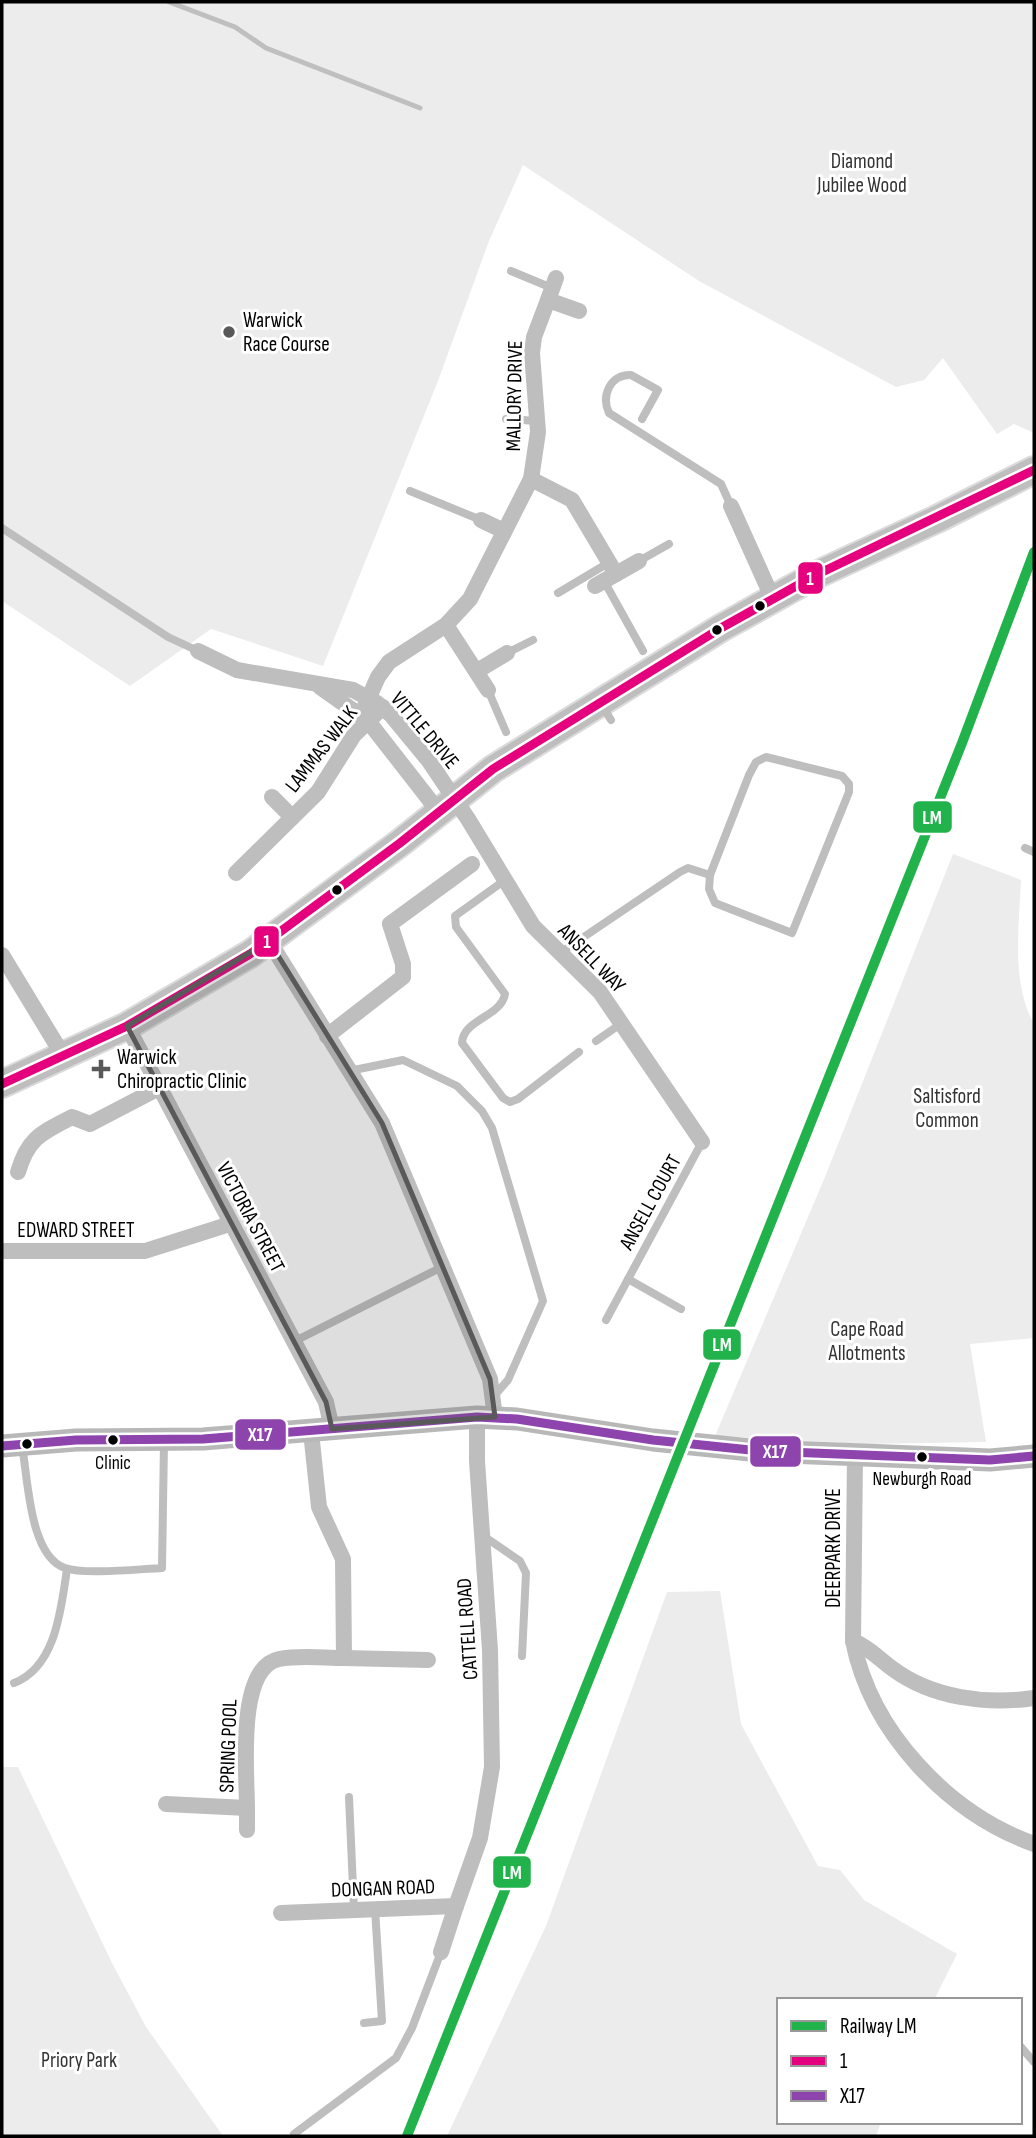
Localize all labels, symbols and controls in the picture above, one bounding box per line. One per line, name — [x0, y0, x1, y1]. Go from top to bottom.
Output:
park label: Diamond Jubilee Wood — [816, 149, 907, 198]
place label: Warwick Race Course — [243, 308, 330, 357]
marker: Warwick Race Course — [221, 324, 237, 340]
street label: MALLORY DRIVE — [501, 340, 528, 452]
line badge: 1 — [797, 561, 824, 595]
text: 1 — [806, 568, 814, 591]
unlabelled marker — [753, 599, 767, 613]
unlabelled marker — [710, 623, 724, 637]
street label: VITTLE DRIVE — [385, 687, 464, 774]
street label: LAMMAS WALK — [280, 701, 363, 797]
line badge: LM — [912, 800, 953, 834]
text: LM — [922, 807, 942, 830]
unlabelled marker — [330, 883, 344, 897]
street label: ANSELL WAY — [552, 918, 631, 998]
line badge: 1 — [253, 925, 280, 958]
text: 1 — [263, 931, 271, 954]
place label: Warwick Chiropractic Clinic — [117, 1045, 247, 1094]
marker: Warwick Chiropractic Clinic — [91, 1059, 111, 1079]
park label: Saltisford Common — [913, 1084, 981, 1133]
street label: ANSELL COURT — [614, 1150, 687, 1255]
street label: VICTORIA STREET — [211, 1158, 290, 1277]
street label: EDWARD STREET — [17, 1218, 135, 1243]
park label: Cape Road Allotments — [827, 1317, 906, 1366]
line badge: LM — [702, 1328, 742, 1361]
text: LM — [712, 1334, 732, 1357]
line badge: X17 — [234, 1418, 287, 1451]
text: X17 — [247, 1424, 273, 1447]
marker: Clinic — [106, 1433, 120, 1447]
line badge: X17 — [749, 1435, 802, 1468]
unlabelled marker — [20, 1437, 34, 1451]
text: X17 — [762, 1441, 788, 1464]
marker: Newburgh Road — [915, 1450, 929, 1464]
place label: Clinic — [95, 1452, 131, 1475]
place label: Newburgh Road — [872, 1468, 972, 1491]
street label: DEERPARK DRIVE — [821, 1488, 846, 1608]
street label: CATTELL ROAD — [451, 1577, 484, 1681]
street label: SPRING POOL — [214, 1699, 243, 1793]
line badge: LM — [492, 1855, 532, 1889]
text: LM — [502, 1862, 522, 1885]
street label: DONGAN ROAD — [331, 1874, 435, 1903]
legend — [777, 1998, 1022, 2124]
text: Railway LM — [840, 2014, 916, 2039]
park label: Priory Park — [41, 2048, 117, 2073]
text: 1 — [840, 2049, 848, 2074]
text: X17 — [839, 2084, 865, 2109]

